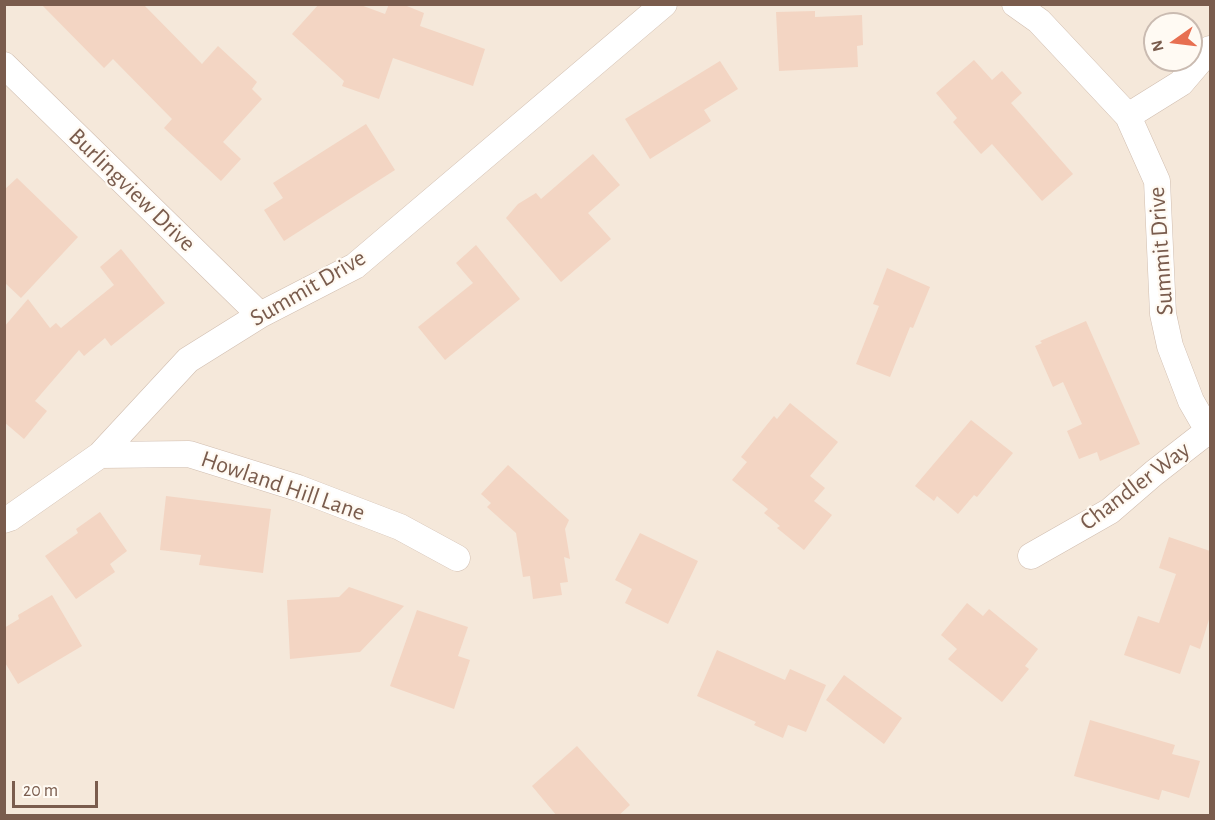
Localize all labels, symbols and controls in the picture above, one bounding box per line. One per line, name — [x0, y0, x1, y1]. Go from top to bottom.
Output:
north arrow — [1143, 12, 1203, 72]
text: N — [1148, 39, 1167, 53]
street label: Burlingview Drive — [62, 122, 202, 258]
street label: Summit Drive — [1142, 186, 1180, 316]
street label: Summit Drive — [245, 243, 371, 333]
street label: Chandler Way — [1074, 435, 1196, 537]
street label: Howland Hill Lane — [197, 444, 369, 528]
scale bar — [15, 769, 100, 807]
text: 20 m — [23, 782, 58, 800]

